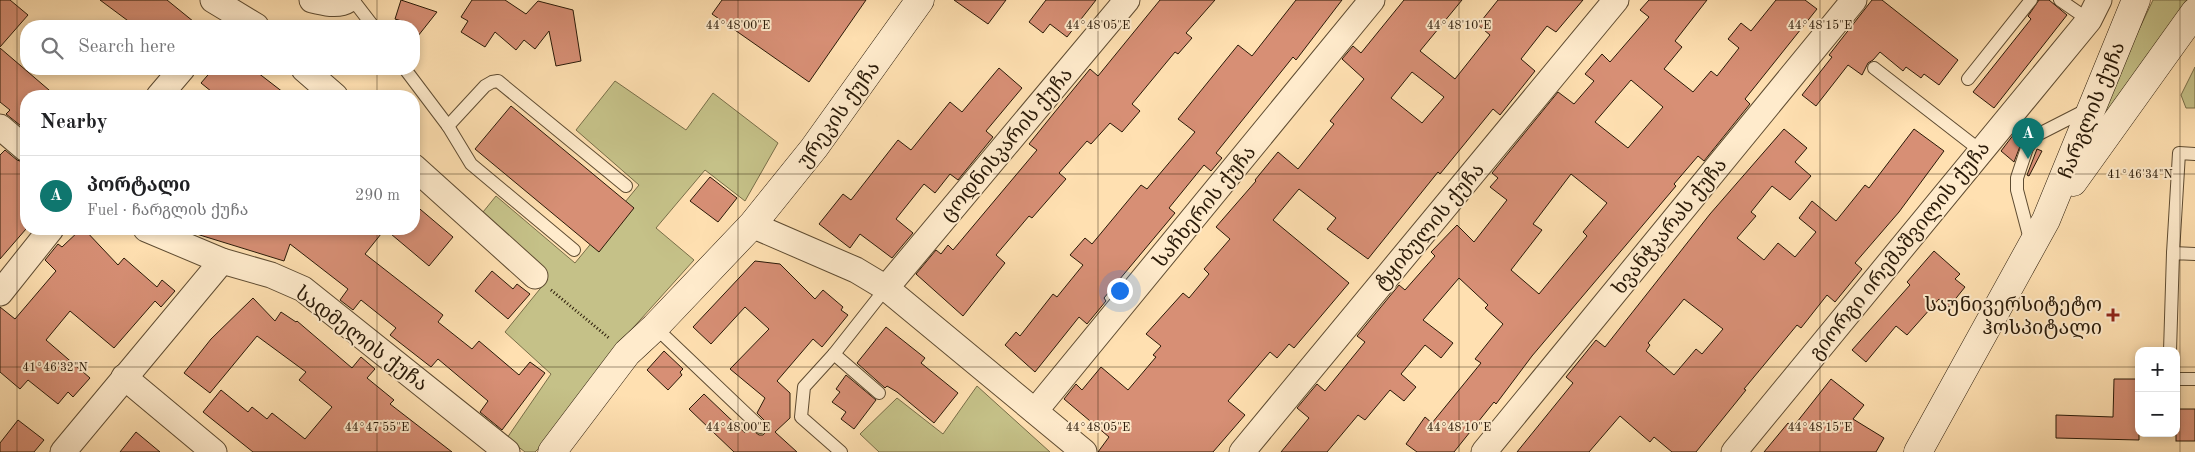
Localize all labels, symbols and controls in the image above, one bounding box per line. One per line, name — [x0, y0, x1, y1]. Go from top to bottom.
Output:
text: 44°48'05"E — [1066, 19, 1130, 32]
text: 44°48'15"E — [1788, 19, 1852, 32]
search box — [20, 20, 420, 75]
text: 44°48'00"E — [706, 20, 770, 32]
text: 44°48'10"E — [1427, 20, 1491, 32]
icon: search — [38, 34, 66, 62]
text: Search here — [78, 38, 175, 57]
street label: ჩარგლის ქუჩა — [2056, 39, 2129, 182]
street label: ურეკის ქუჩა — [795, 59, 885, 172]
street label: ცოდნისკარის ქუჩა — [937, 64, 1077, 226]
text: Nearby — [40, 112, 108, 133]
pin: A — [2012, 118, 2044, 159]
street label: გიორგი ირემაშვილის ქუჩა — [1807, 139, 1994, 364]
street label: საჩხერის ქუჩა — [1151, 143, 1260, 272]
street label: ხვანჭკარას ქუჩა — [1609, 155, 1731, 299]
street label: ტყიბულის ქუჩა — [1372, 160, 1489, 294]
text: 41°46'34"N — [2107, 169, 2173, 181]
text: პორტალი — [87, 177, 190, 196]
text: A — [50, 188, 62, 204]
text: 290 m — [355, 188, 400, 204]
text: Fuel · ჩარგლის ქუჩა — [87, 203, 248, 219]
your location — [1107, 278, 1133, 304]
street label: სადმელის ქუჩა — [291, 284, 431, 396]
place label: საუნივერსიტეტო ჰოსპიტალი — [1924, 295, 2102, 339]
marker: საუნივერსიტეტო ჰოსპიტალი — [2106, 308, 2120, 322]
map controls — [2135, 347, 2180, 437]
button: + — [2135, 347, 2180, 392]
text: 41°46'32"N — [22, 362, 88, 374]
button: − — [2135, 392, 2180, 437]
text: 44°47'55"E — [345, 421, 409, 434]
text: 44°48'05"E — [1066, 421, 1130, 434]
text: 44°48'15"E — [1788, 421, 1852, 434]
text: 44°48'00"E — [706, 422, 770, 434]
text: 44°48'10"E — [1427, 422, 1491, 434]

